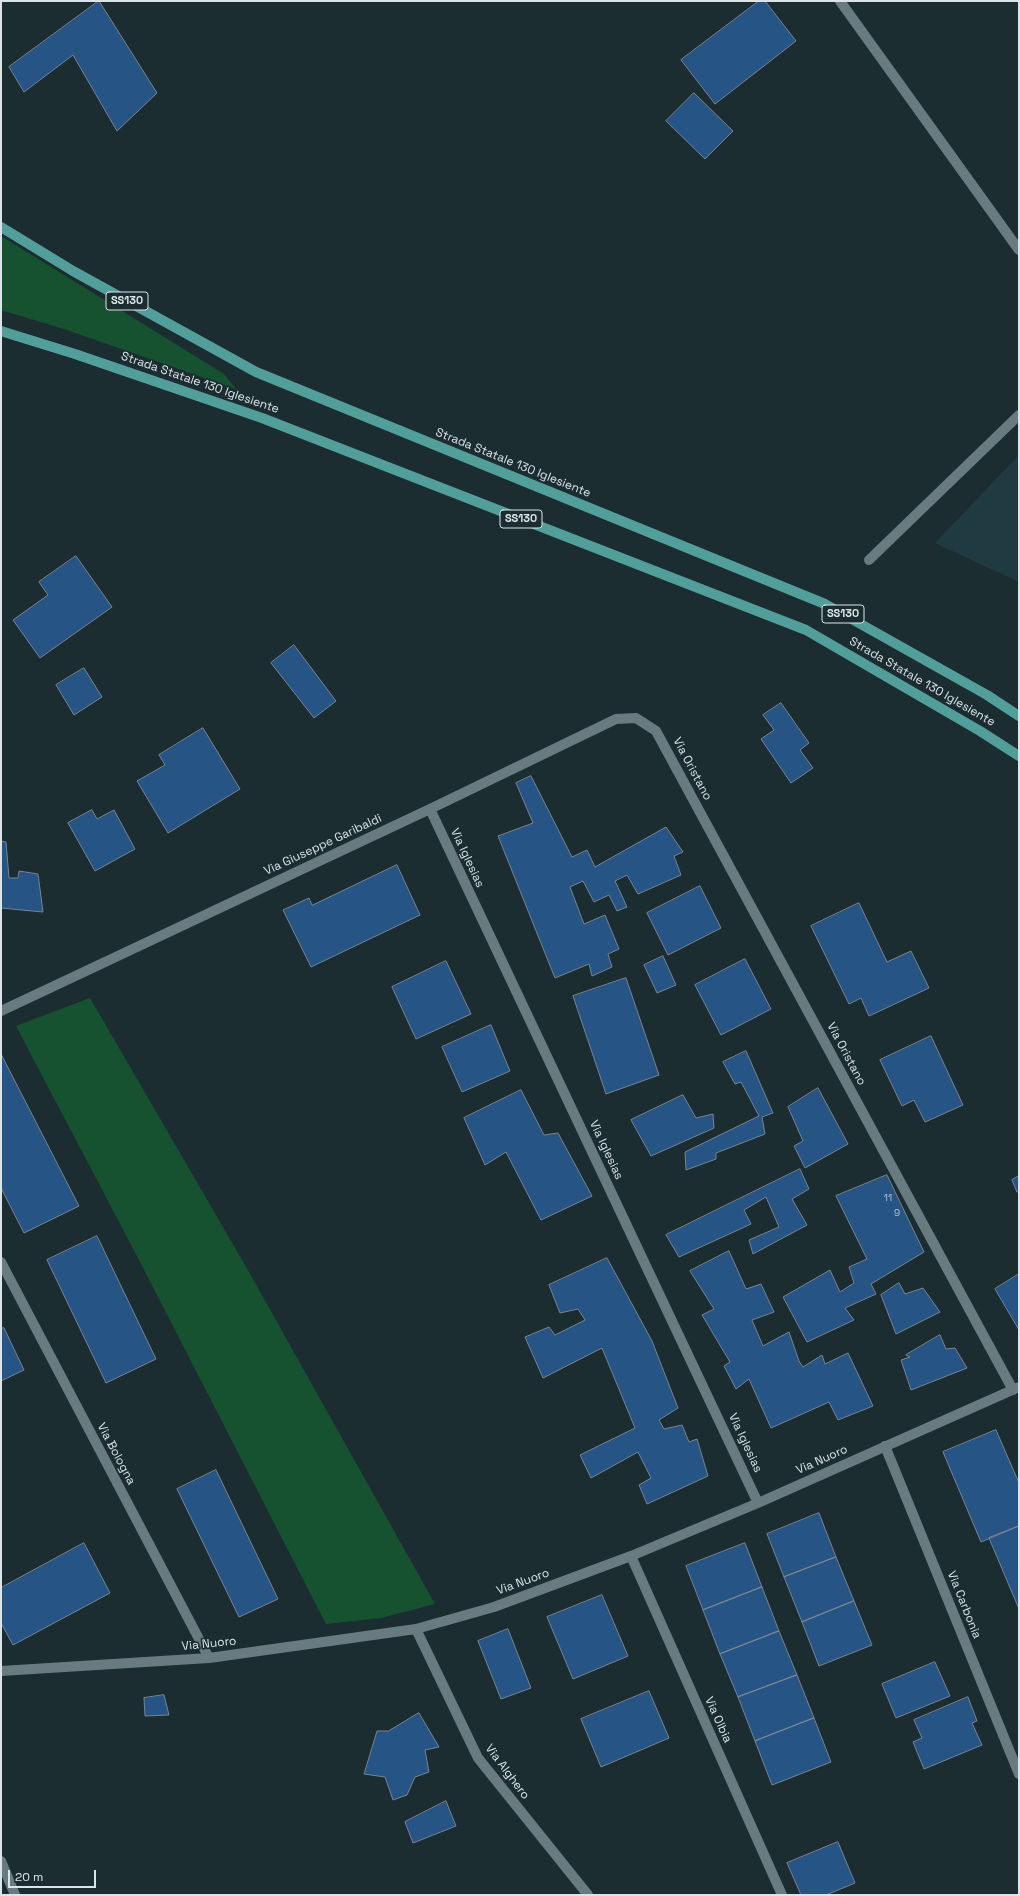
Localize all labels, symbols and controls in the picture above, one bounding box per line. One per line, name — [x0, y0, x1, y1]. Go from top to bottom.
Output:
road number: SS130 — [106, 292, 148, 310]
street label: Strada Statale 130 Iglesiente — [119, 349, 281, 417]
street label: Strada Statale 130 Iglesiente — [433, 425, 593, 501]
road number: SS130 — [500, 510, 542, 528]
road number: SS130 — [822, 605, 864, 623]
street label: Strada Statale 130 Iglesiente — [846, 634, 998, 730]
street label: Via Oristano — [669, 735, 715, 803]
street label: Via Giuseppe Garibaldi — [262, 811, 384, 879]
street label: Via Iglesias — [447, 826, 487, 890]
street label: Via Oristano — [823, 1020, 869, 1088]
street label: Via Iglesias — [586, 1118, 626, 1182]
house number: 11 — [884, 1192, 892, 1204]
house number: 9 — [894, 1207, 900, 1219]
street label: Via Iglesias — [725, 1411, 765, 1475]
street label: Via Bologna — [94, 1421, 138, 1487]
street label: Via Nuoro — [794, 1442, 850, 1478]
street label: Via Nuoro — [495, 1566, 551, 1598]
street label: Via Carbonia — [944, 1569, 984, 1641]
street label: Via Nuoro — [181, 1634, 237, 1654]
street label: Via Olbia — [701, 1695, 735, 1745]
street label: Via Alghero — [482, 1742, 532, 1802]
scale bar — [10, 1862, 98, 1888]
text: 20 m — [15, 1869, 43, 1885]

